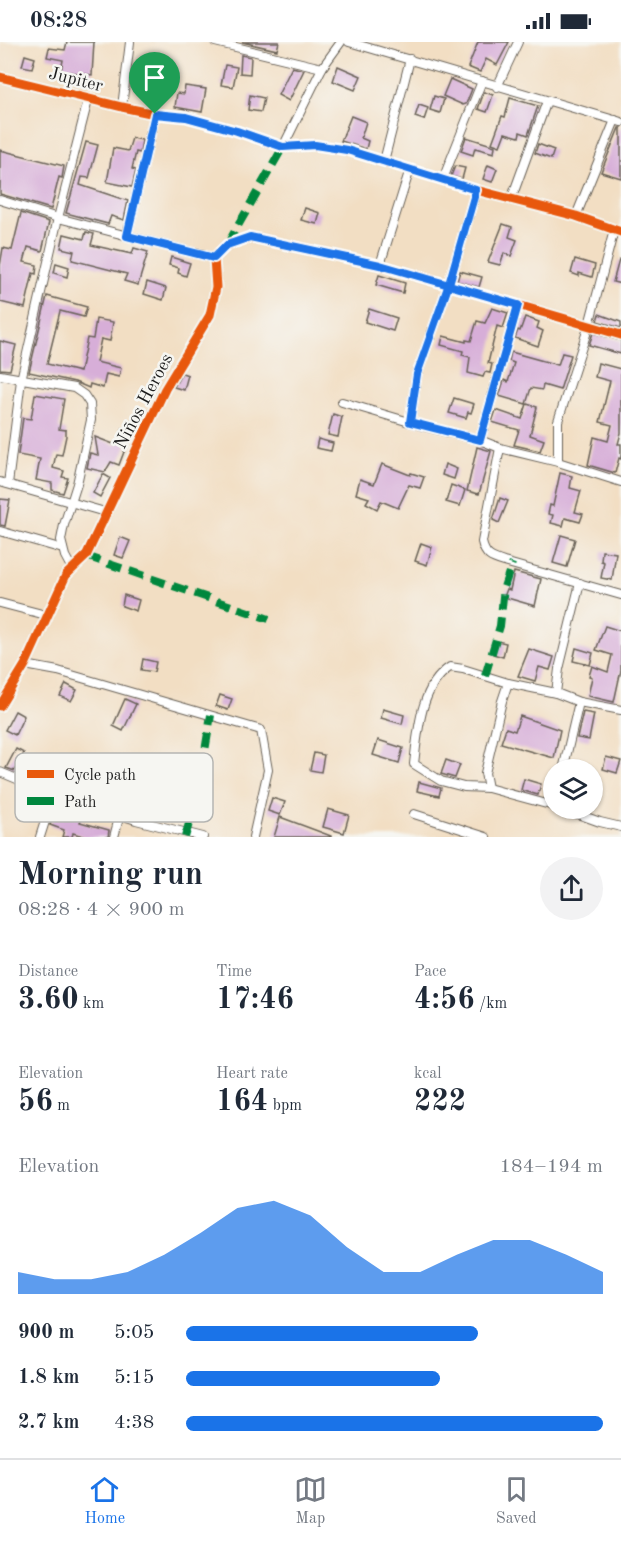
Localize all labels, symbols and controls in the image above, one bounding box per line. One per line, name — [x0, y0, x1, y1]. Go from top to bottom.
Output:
text: 08:28 — [30, 10, 87, 32]
pin — [129, 52, 180, 114]
icon: arrive — [138, 61, 171, 94]
street label: Jupiter — [47, 65, 105, 96]
street label: Niños Heroes — [111, 351, 177, 452]
legend — [15, 753, 213, 822]
map controls — [543, 759, 603, 819]
button: layers — [543, 759, 603, 819]
text: Cycle path — [64, 768, 136, 784]
text: Path — [64, 795, 97, 811]
button: share — [540, 857, 603, 920]
text: Morning run — [18, 859, 203, 892]
text: 08:28 · 4 × 900 m — [18, 900, 185, 920]
text: Distance — [18, 964, 78, 980]
text: Time — [216, 964, 252, 980]
text: Pace — [414, 964, 446, 980]
text: 3.60 — [18, 985, 79, 1015]
text: 17:46 — [216, 985, 294, 1015]
text: 4:56 — [414, 985, 475, 1015]
text: km — [79, 996, 104, 1012]
text: /km — [475, 996, 507, 1012]
text: Elevation — [18, 1066, 83, 1082]
text: Heart rate — [216, 1066, 288, 1082]
text: kcal — [414, 1066, 442, 1082]
text: 56 — [18, 1087, 53, 1117]
text: 164 — [216, 1087, 268, 1117]
text: 222 — [414, 1087, 466, 1117]
text: m — [53, 1098, 70, 1114]
text: bpm — [268, 1098, 302, 1114]
text: Elevation — [18, 1157, 99, 1177]
text: 184–194 m — [500, 1157, 603, 1177]
text: 900 m — [18, 1323, 74, 1343]
text: 5:05 — [114, 1323, 154, 1343]
text: 1.8 km — [18, 1368, 80, 1388]
text: 5:15 — [114, 1368, 154, 1388]
text: 2.7 km — [18, 1413, 80, 1433]
text: 4:38 — [114, 1413, 154, 1433]
tab: Home — [84, 1473, 125, 1529]
tab: Map — [294, 1473, 327, 1529]
tab: Saved — [496, 1473, 537, 1529]

